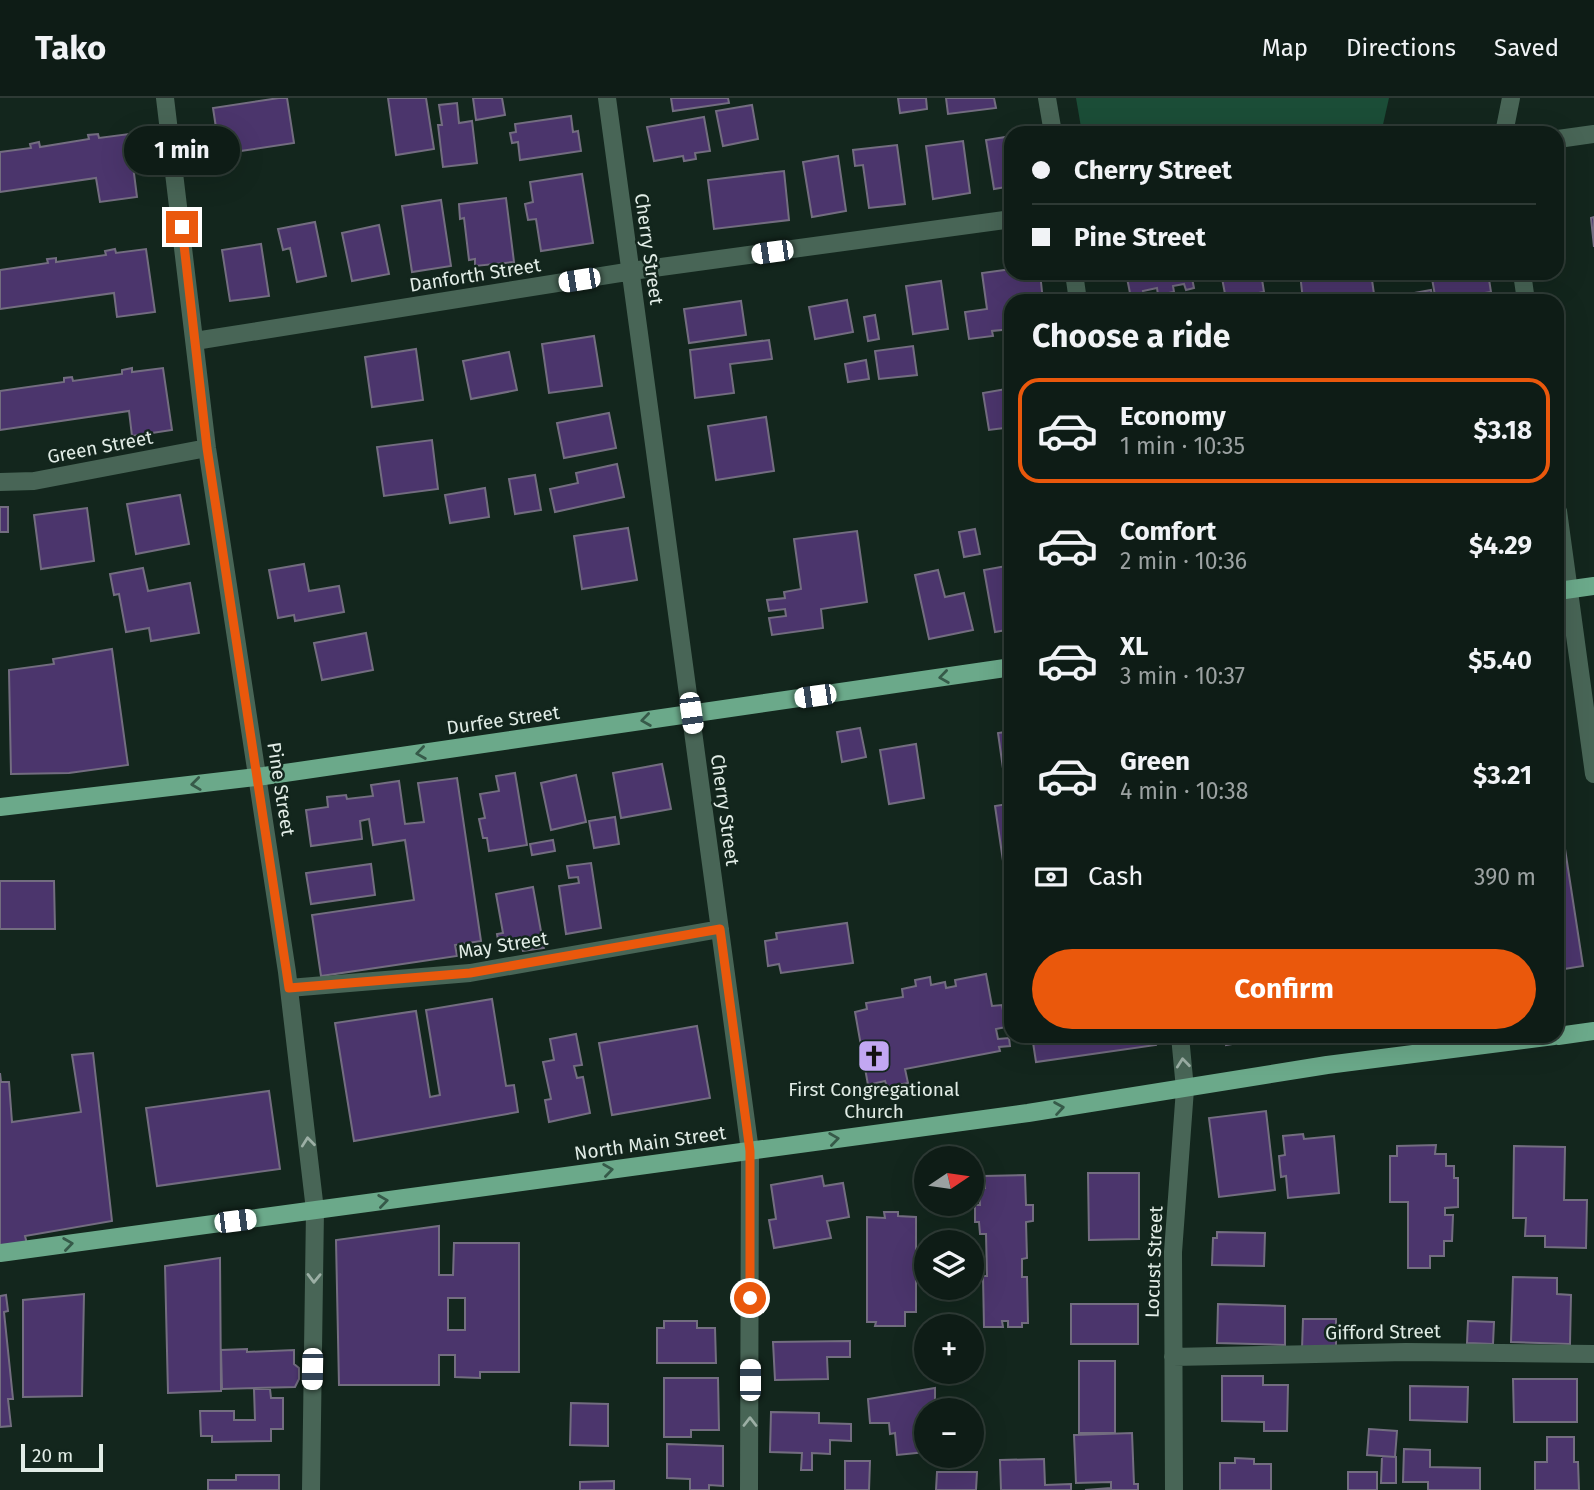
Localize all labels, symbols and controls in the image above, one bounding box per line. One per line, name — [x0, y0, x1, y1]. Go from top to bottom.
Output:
text: Tako — [35, 28, 106, 68]
text: Map — [1262, 34, 1308, 62]
text: Directions — [1346, 34, 1456, 62]
text: Saved — [1494, 34, 1559, 62]
callout: 1 min — [124, 125, 240, 174]
text: 1 min — [154, 136, 210, 164]
text: Cherry Street — [1074, 155, 1232, 186]
street label: Cherry Street — [630, 192, 668, 306]
route end — [166, 211, 198, 243]
text: Pine Street — [1074, 222, 1206, 253]
car — [750, 239, 795, 265]
street label: Danforth Street — [408, 253, 542, 297]
car — [557, 266, 602, 294]
text: Choose a ride — [1032, 317, 1230, 355]
icon: car — [1036, 399, 1099, 462]
text: Economy — [1120, 401, 1226, 432]
text: $3.18 — [1473, 415, 1532, 446]
street label: Green Street — [45, 425, 155, 469]
text: 1 min · 10:35 — [1120, 432, 1245, 460]
icon: car — [1036, 514, 1099, 577]
text: Comfort — [1120, 516, 1216, 547]
text: $4.29 — [1469, 530, 1532, 561]
text: 2 min · 10:36 — [1120, 547, 1247, 575]
icon: car — [1036, 629, 1099, 692]
text: XL — [1120, 631, 1148, 662]
text: $5.40 — [1468, 645, 1532, 676]
text: 3 min · 10:37 — [1120, 662, 1245, 690]
one-way arrow — [938, 669, 950, 684]
car — [793, 683, 838, 709]
car — [678, 691, 705, 735]
street label: Durfee Street — [445, 701, 561, 739]
one-way arrow — [640, 712, 652, 727]
street label: Pine Street — [262, 741, 300, 838]
icon: car — [1036, 744, 1099, 807]
one-way arrow — [415, 745, 427, 760]
text: Green — [1120, 746, 1190, 777]
street label: Cherry Street — [706, 753, 744, 867]
text: $3.21 — [1473, 760, 1532, 791]
one-way arrow — [190, 776, 201, 791]
text: 4 min · 10:38 — [1120, 777, 1248, 805]
icon: cash — [1032, 858, 1070, 896]
text: Cash — [1088, 861, 1144, 892]
text: 390 m — [1474, 863, 1536, 891]
street label: May Street — [456, 927, 550, 963]
button: Confirm — [1032, 949, 1536, 1029]
church icon: First Congregational Church — [855, 1037, 893, 1075]
one-way arrow — [1175, 1057, 1190, 1068]
place label: First Congregational Church — [788, 1078, 960, 1123]
one-way arrow — [1053, 1101, 1065, 1116]
street label: North Main Street — [573, 1121, 727, 1165]
one-way arrow — [828, 1132, 840, 1147]
one-way arrow — [300, 1136, 315, 1148]
north arrow — [914, 1146, 984, 1216]
map controls — [914, 1146, 984, 1468]
one-way arrow — [602, 1163, 614, 1178]
one-way arrow — [377, 1193, 389, 1208]
street label: Locust Street — [1141, 1205, 1167, 1319]
car — [213, 1208, 258, 1234]
button: layers — [914, 1230, 984, 1300]
one-way arrow — [62, 1236, 73, 1251]
one-way arrow — [306, 1273, 322, 1284]
route start — [734, 1282, 766, 1314]
button: + — [914, 1314, 984, 1384]
street label: Gifford Street — [1325, 1319, 1441, 1345]
car — [302, 1348, 323, 1390]
car — [740, 1359, 761, 1401]
button: − — [914, 1398, 984, 1468]
one-way arrow — [742, 1416, 757, 1427]
scale bar — [21, 1441, 103, 1473]
text: 20 m — [32, 1444, 73, 1467]

